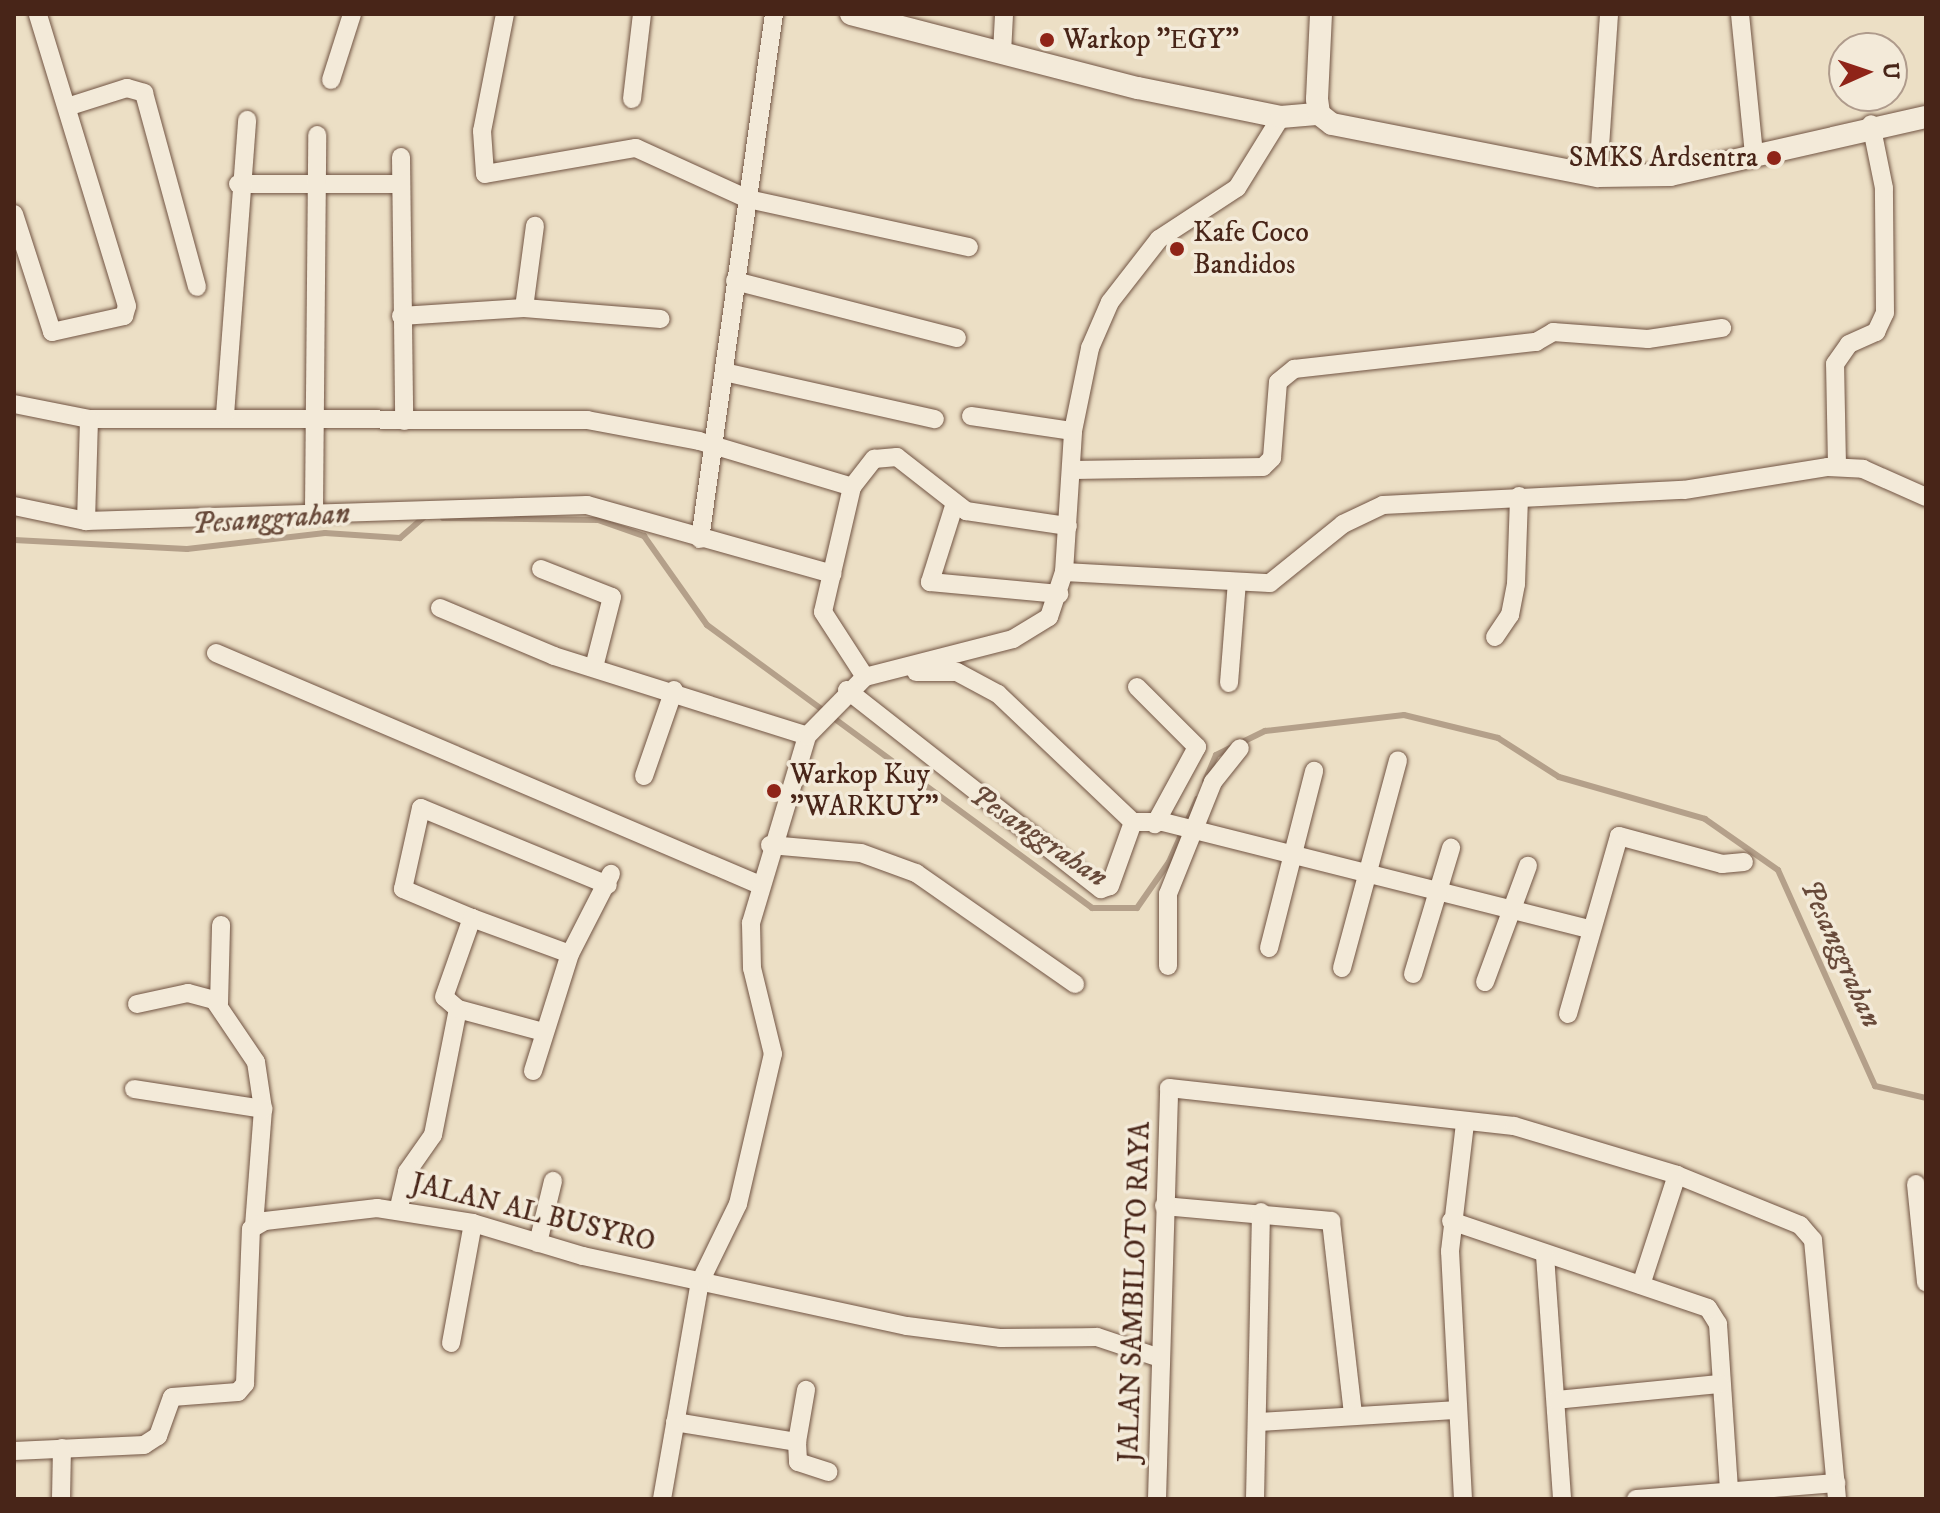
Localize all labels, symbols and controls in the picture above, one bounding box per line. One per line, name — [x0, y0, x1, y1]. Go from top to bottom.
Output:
place label: Warkop "ЕGY" — [1063, 23, 1239, 57]
marker: Warkop "ЕGY" — [1038, 31, 1056, 49]
north arrow — [1828, 32, 1908, 112]
text: U — [1877, 62, 1904, 80]
place label: SMKS Ardsentra — [1569, 141, 1758, 175]
marker: SMKS Ardsentra — [1765, 149, 1783, 167]
place label: Kafe Coco Bandidos — [1193, 216, 1309, 282]
marker: Kafe Coco Bandidos — [1168, 240, 1186, 258]
water label: Pesanggrahan — [191, 497, 351, 543]
place label: Warkop Kuy "WARKUY" — [790, 758, 939, 824]
water label: Pesanggrahan — [962, 778, 1114, 896]
marker: Warkop Kuy "WARKUY" — [765, 782, 783, 800]
water label: Pesanggrahan — [1791, 874, 1889, 1034]
street label: JALAN SAMBILOTO RAYA — [1112, 1121, 1158, 1463]
street label: JALAN AL BUSYRO — [408, 1166, 658, 1260]

